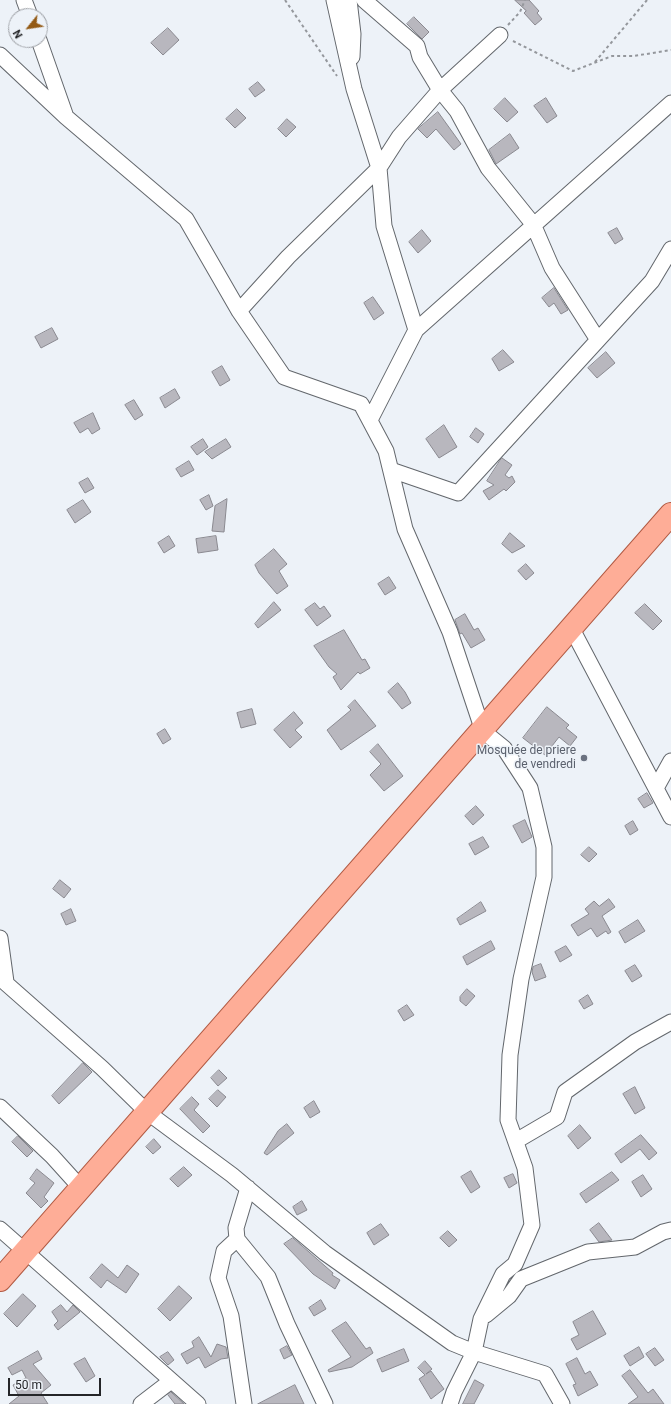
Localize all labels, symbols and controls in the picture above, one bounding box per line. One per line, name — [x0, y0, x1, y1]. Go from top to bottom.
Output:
north arrow — [8, 8, 48, 48]
text: N — [10, 27, 26, 40]
place label: Mosquée de priere de vendredi — [477, 744, 576, 772]
marker: Mosquée de priere de vendredi — [579, 753, 589, 763]
scale bar — [10, 1370, 103, 1396]
text: 50 m — [15, 1378, 42, 1392]

